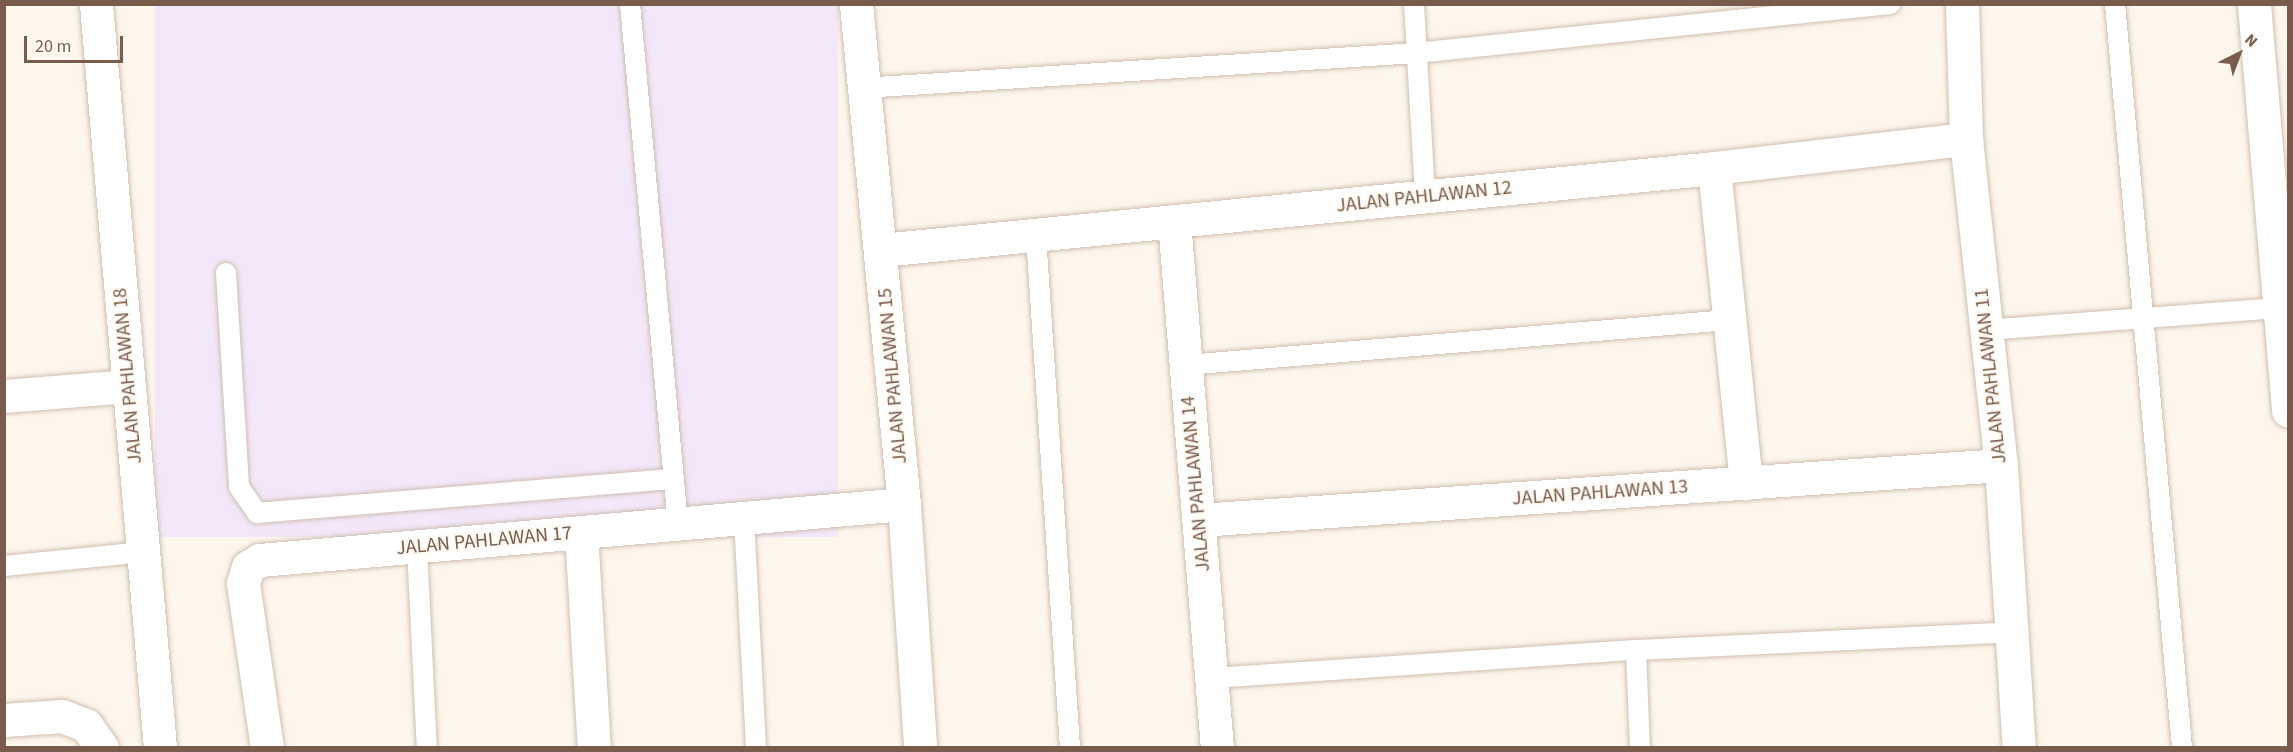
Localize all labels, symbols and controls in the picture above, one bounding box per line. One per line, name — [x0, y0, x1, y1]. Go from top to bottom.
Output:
scale bar — [27, 24, 126, 62]
north arrow — [2209, 24, 2269, 84]
text: N — [2240, 29, 2262, 52]
text: 20 m — [35, 34, 71, 59]
street label: JALAN PAHLAWAN 12 — [1335, 176, 1513, 218]
street label: JALAN PAHLAWAN 18 — [108, 287, 148, 465]
street label: JALAN PAHLAWAN 15 — [873, 287, 913, 465]
street label: JALAN PAHLAWAN 11 — [1970, 287, 2012, 465]
street label: JALAN PAHLAWAN 14 — [1176, 395, 1216, 573]
street label: JALAN PAHLAWAN 13 — [1511, 475, 1689, 511]
street label: JALAN PAHLAWAN 17 — [395, 521, 573, 561]

